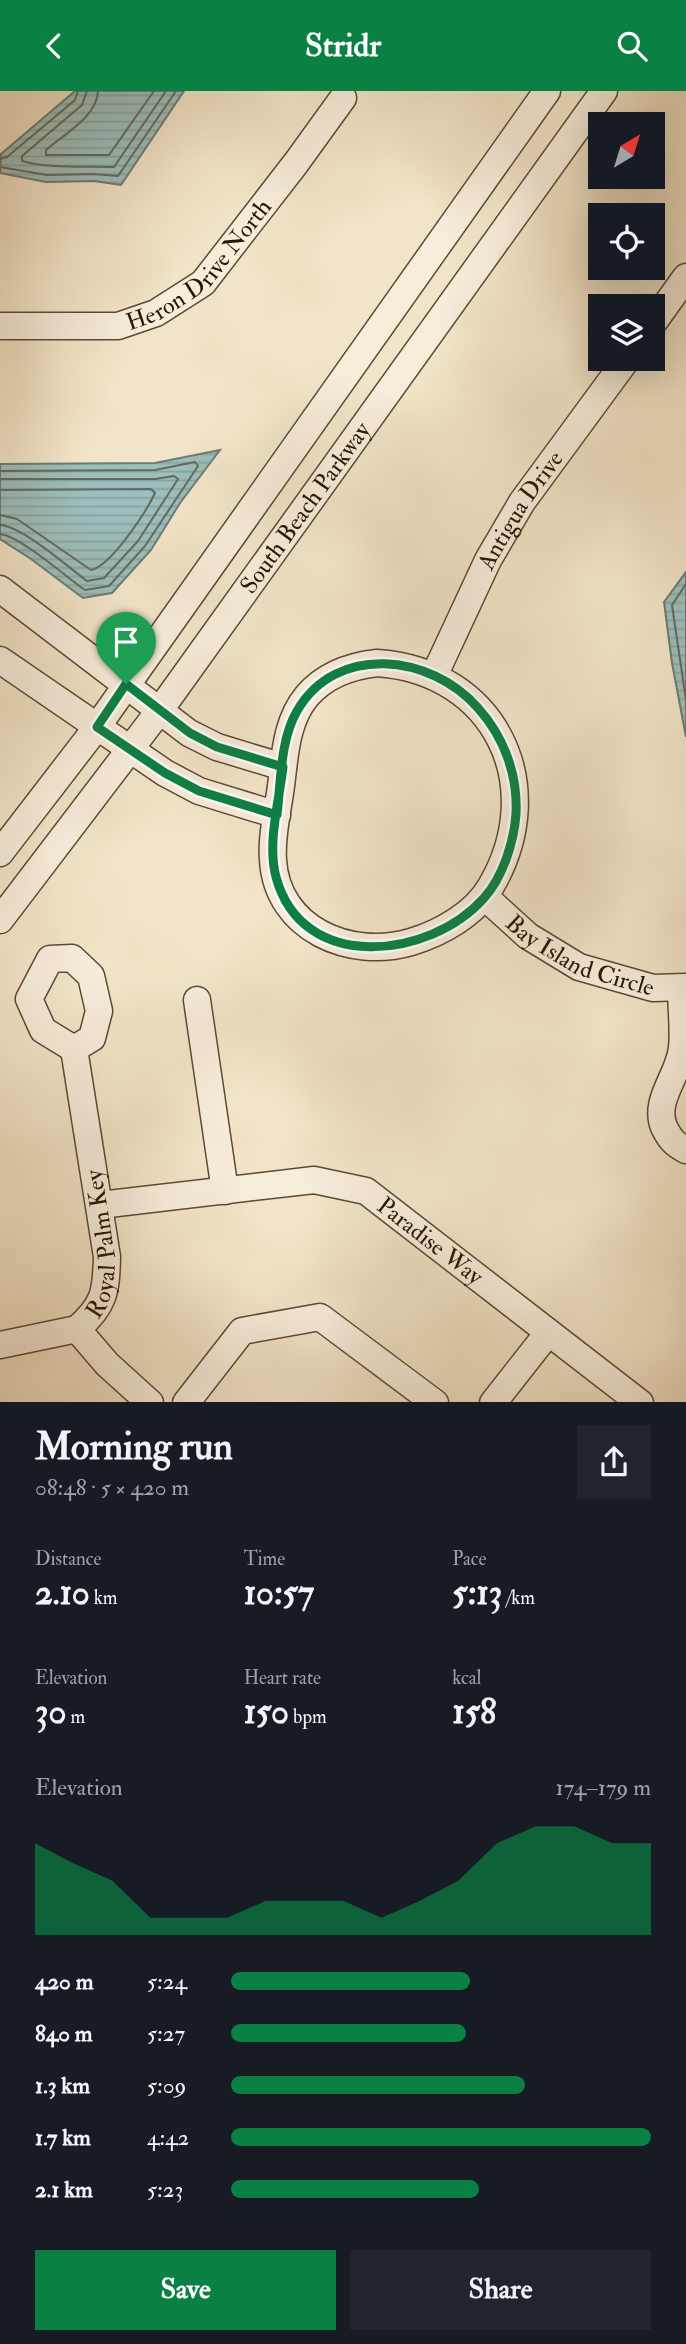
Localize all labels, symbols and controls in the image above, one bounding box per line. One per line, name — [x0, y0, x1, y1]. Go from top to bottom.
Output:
text: Stridr — [305, 26, 381, 66]
icon: back — [35, 27, 73, 65]
icon: search — [613, 27, 651, 65]
north arrow — [588, 112, 665, 189]
map controls — [588, 112, 665, 371]
street label: Heron Drive North — [122, 192, 278, 338]
button: locate — [588, 203, 665, 280]
button: layers — [588, 294, 665, 371]
street label: South Beach Parkway — [233, 415, 377, 600]
street label: Antigua Drive — [470, 445, 570, 576]
pin — [96, 612, 156, 684]
icon: arrive — [107, 623, 145, 661]
street label: Bay Island Circle — [499, 908, 658, 1003]
street label: Royal Palm Key — [78, 1167, 123, 1324]
street label: Paradise Way — [371, 1190, 490, 1292]
text: Morning run — [35, 1423, 233, 1471]
button: share — [577, 1425, 651, 1499]
text: 08:48 · 5 × 420 m — [35, 1473, 189, 1502]
text: Distance — [35, 1547, 101, 1571]
text: Time — [244, 1547, 285, 1571]
text: Pace — [452, 1547, 486, 1571]
text: 2.10 — [35, 1571, 90, 1615]
text: 10:57 — [244, 1571, 314, 1615]
text: 5:13 — [452, 1571, 502, 1615]
text: km — [90, 1586, 118, 1610]
text: /km — [502, 1586, 535, 1610]
text: Elevation — [35, 1666, 107, 1690]
text: Heart rate — [244, 1666, 321, 1690]
text: kcal — [452, 1666, 481, 1690]
text: 30 — [35, 1690, 66, 1734]
text: 150 — [244, 1690, 289, 1734]
text: 158 — [452, 1690, 497, 1734]
text: m — [66, 1705, 85, 1729]
text: bpm — [289, 1705, 327, 1729]
text: Elevation — [35, 1773, 123, 1802]
text: 174–179 m — [556, 1773, 651, 1802]
text: 420 m — [35, 1967, 94, 1996]
text: 5:24 — [147, 1967, 187, 1996]
text: 840 m — [35, 2019, 93, 2048]
text: 5:27 — [147, 2019, 185, 2048]
text: 1.3 km — [35, 2071, 90, 2100]
text: 5:09 — [147, 2071, 186, 2100]
text: 1.7 km — [35, 2123, 91, 2152]
text: 4:42 — [147, 2123, 189, 2152]
text: 2.1 km — [35, 2175, 93, 2204]
text: 5:23 — [147, 2175, 183, 2204]
button: Save — [35, 2250, 336, 2330]
button: Share — [350, 2250, 651, 2330]

